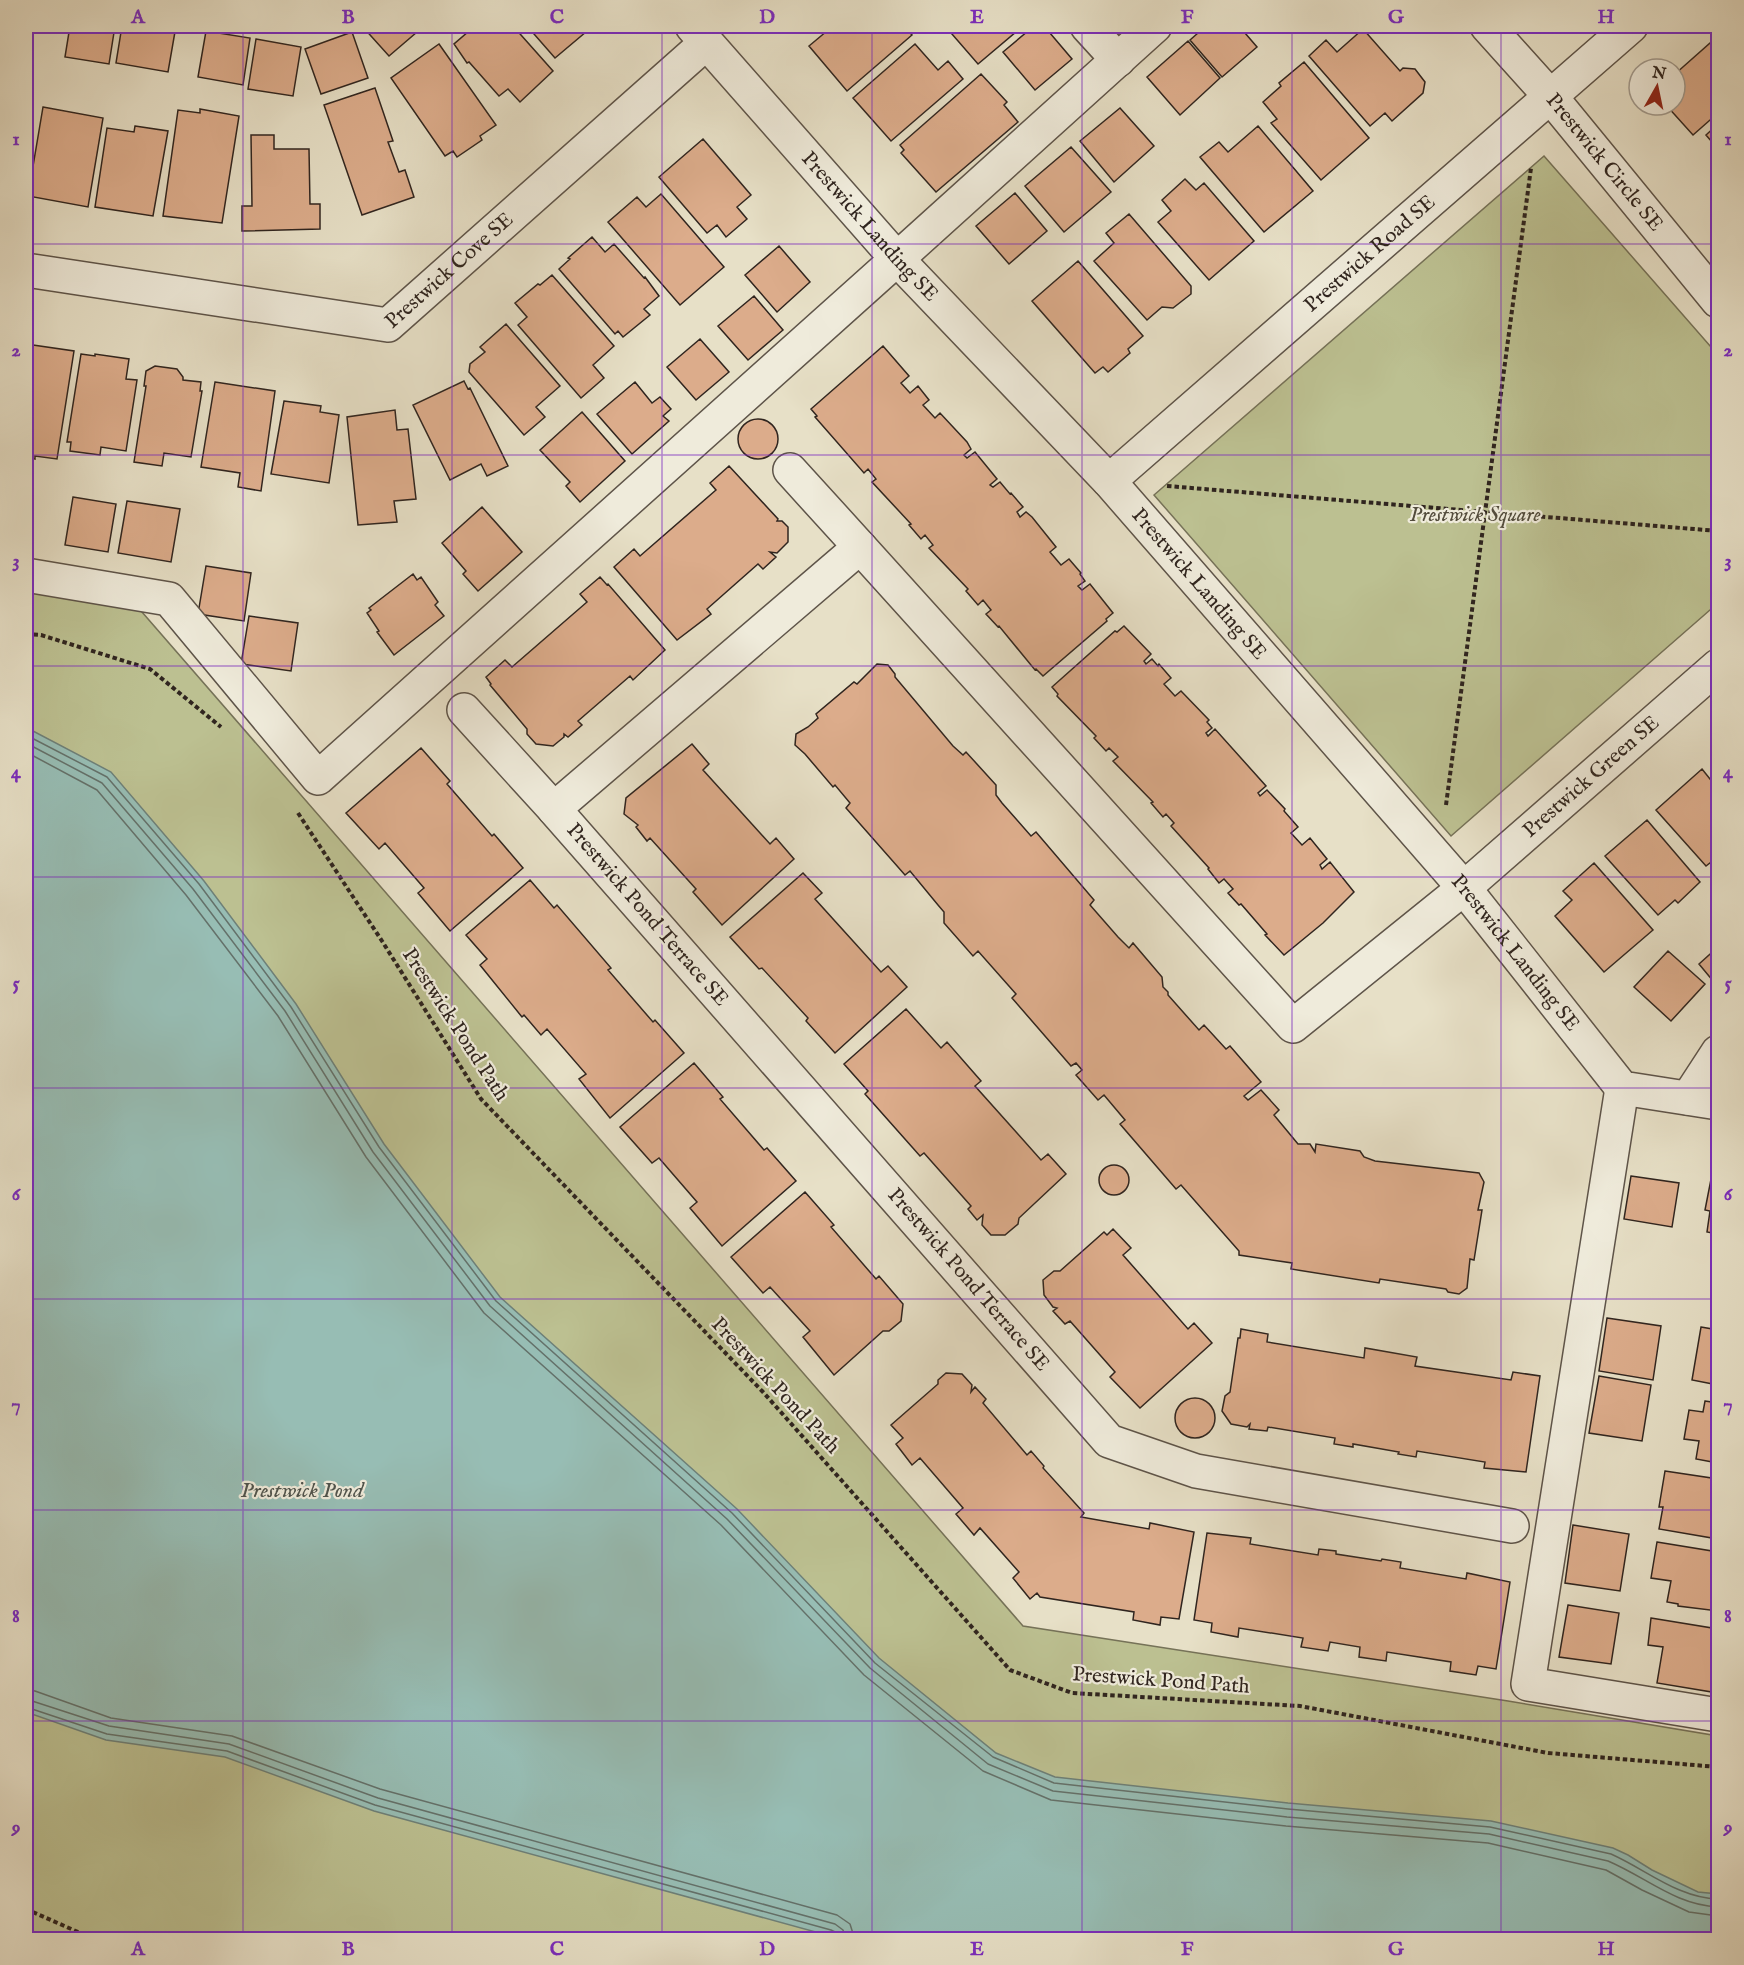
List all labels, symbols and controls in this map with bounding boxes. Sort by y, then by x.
text: A [130,5,146,30]
text: B [341,5,355,30]
text: C [550,5,564,30]
text: D [759,5,775,30]
text: E [970,5,984,30]
text: F [1181,5,1194,30]
text: G [1388,5,1405,30]
text: H [1597,5,1615,30]
north arrow [1627,57,1687,117]
text: N [1650,63,1668,85]
street label: Prestwick Circle SE [1540,88,1669,237]
text: 1 [12,127,20,152]
text: 1 [1724,127,1732,152]
street label: Prestwick Landing SE [795,146,944,307]
street label: Prestwick Road SE [1298,189,1441,318]
street label: Prestwick Cove SE [379,206,519,335]
text: 2 [11,338,21,363]
text: 2 [1723,338,1733,363]
street label: Prestwick Landing SE [1125,502,1272,666]
park label: Prestwick Square [1410,502,1540,529]
text: 3 [12,549,20,574]
text: 3 [1724,549,1732,574]
street label: Prestwick Green SE [1517,710,1665,844]
text: 4 [11,760,22,785]
text: 4 [1723,760,1734,785]
street label: Prestwick Pond Terrace SE [560,818,734,1012]
street label: Prestwick Landing SE [1445,869,1586,1037]
street label: Prestwick Pond Path [395,943,515,1107]
text: 5 [12,971,20,996]
text: 5 [1724,971,1732,996]
text: 6 [12,1182,22,1207]
text: 6 [1724,1182,1734,1207]
street label: Prestwick Pond Terrace SE [881,1183,1055,1377]
street label: Prestwick Pond Path [705,1312,845,1460]
text: 7 [11,1393,21,1418]
text: 7 [1723,1393,1733,1418]
water label: Prestwick Pond [241,1477,365,1505]
text: 8 [12,1604,20,1629]
text: 8 [1724,1604,1732,1629]
street label: Prestwick Pond Path [1071,1661,1251,1701]
text: 9 [11,1815,21,1840]
text: 9 [1723,1815,1733,1840]
text: A [130,1937,146,1962]
text: B [341,1937,355,1962]
text: C [550,1937,564,1962]
text: D [759,1937,775,1962]
text: E [970,1937,984,1962]
text: F [1181,1937,1194,1962]
text: G [1388,1937,1405,1962]
text: H [1597,1937,1615,1962]

